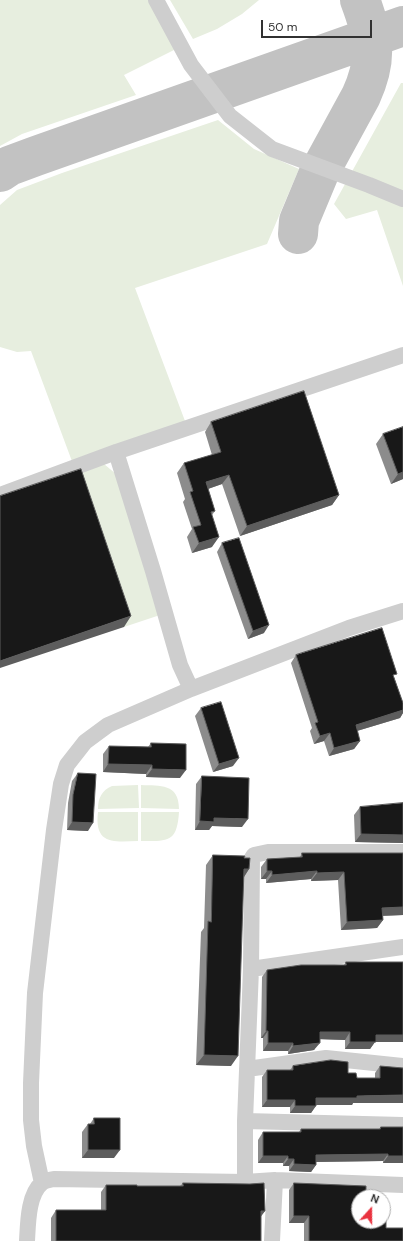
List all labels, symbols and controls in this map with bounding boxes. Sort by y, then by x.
scale bar [263,12,374,38]
text: 50 m [268,19,297,35]
north arrow [351,1189,391,1229]
text: N [369,1191,381,1207]

